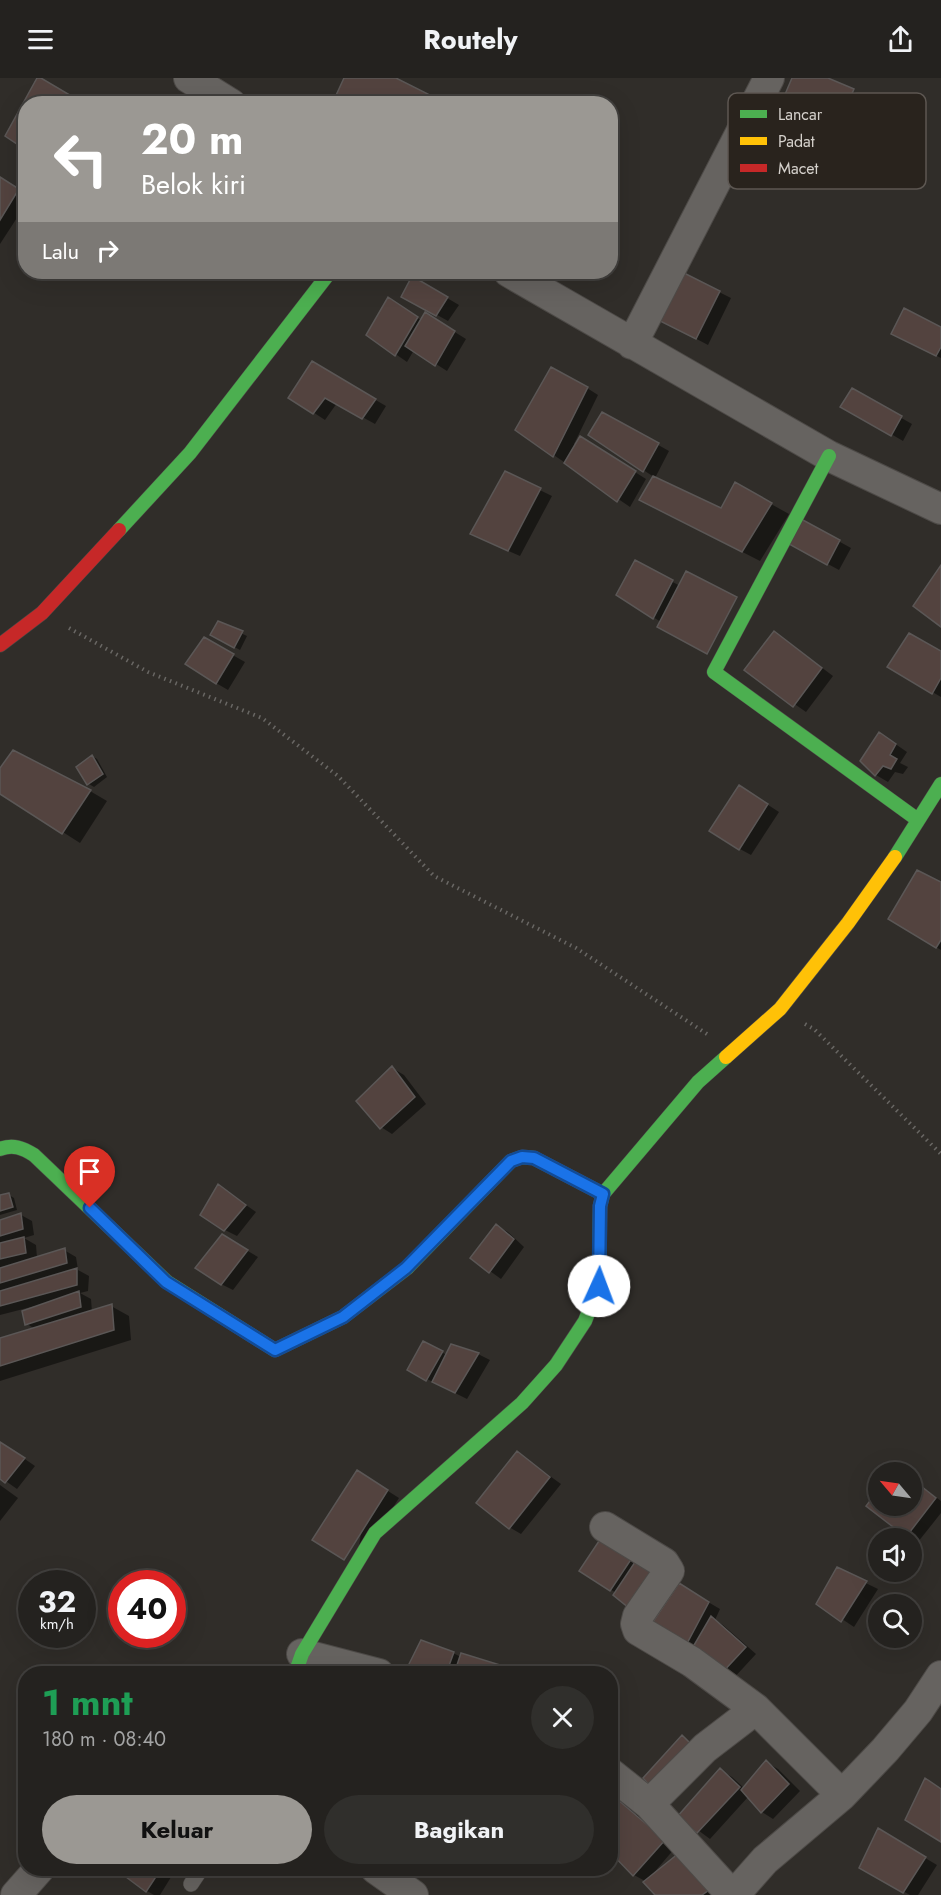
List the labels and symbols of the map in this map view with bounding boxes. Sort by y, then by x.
legend [728,93,926,189]
text: Lancar [778,103,823,126]
text: Padat [778,130,815,153]
text: Macet [778,157,819,180]
pin [64,1146,115,1208]
position arrow [567,1254,631,1318]
north arrow [868,1462,922,1516]
speed limit sign: 40 [108,1570,186,1648]

